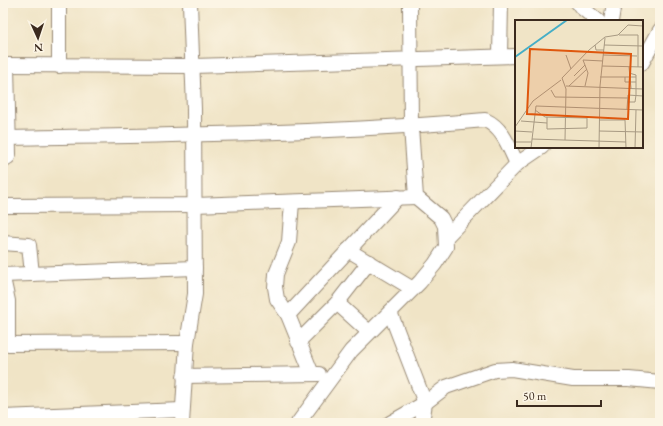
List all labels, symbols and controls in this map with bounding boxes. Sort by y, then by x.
north arrow [18,18,58,58]
inset map [515,20,643,148]
text: N [34,41,43,55]
scale bar [517,382,601,408]
text: 50 m [523,388,547,404]

